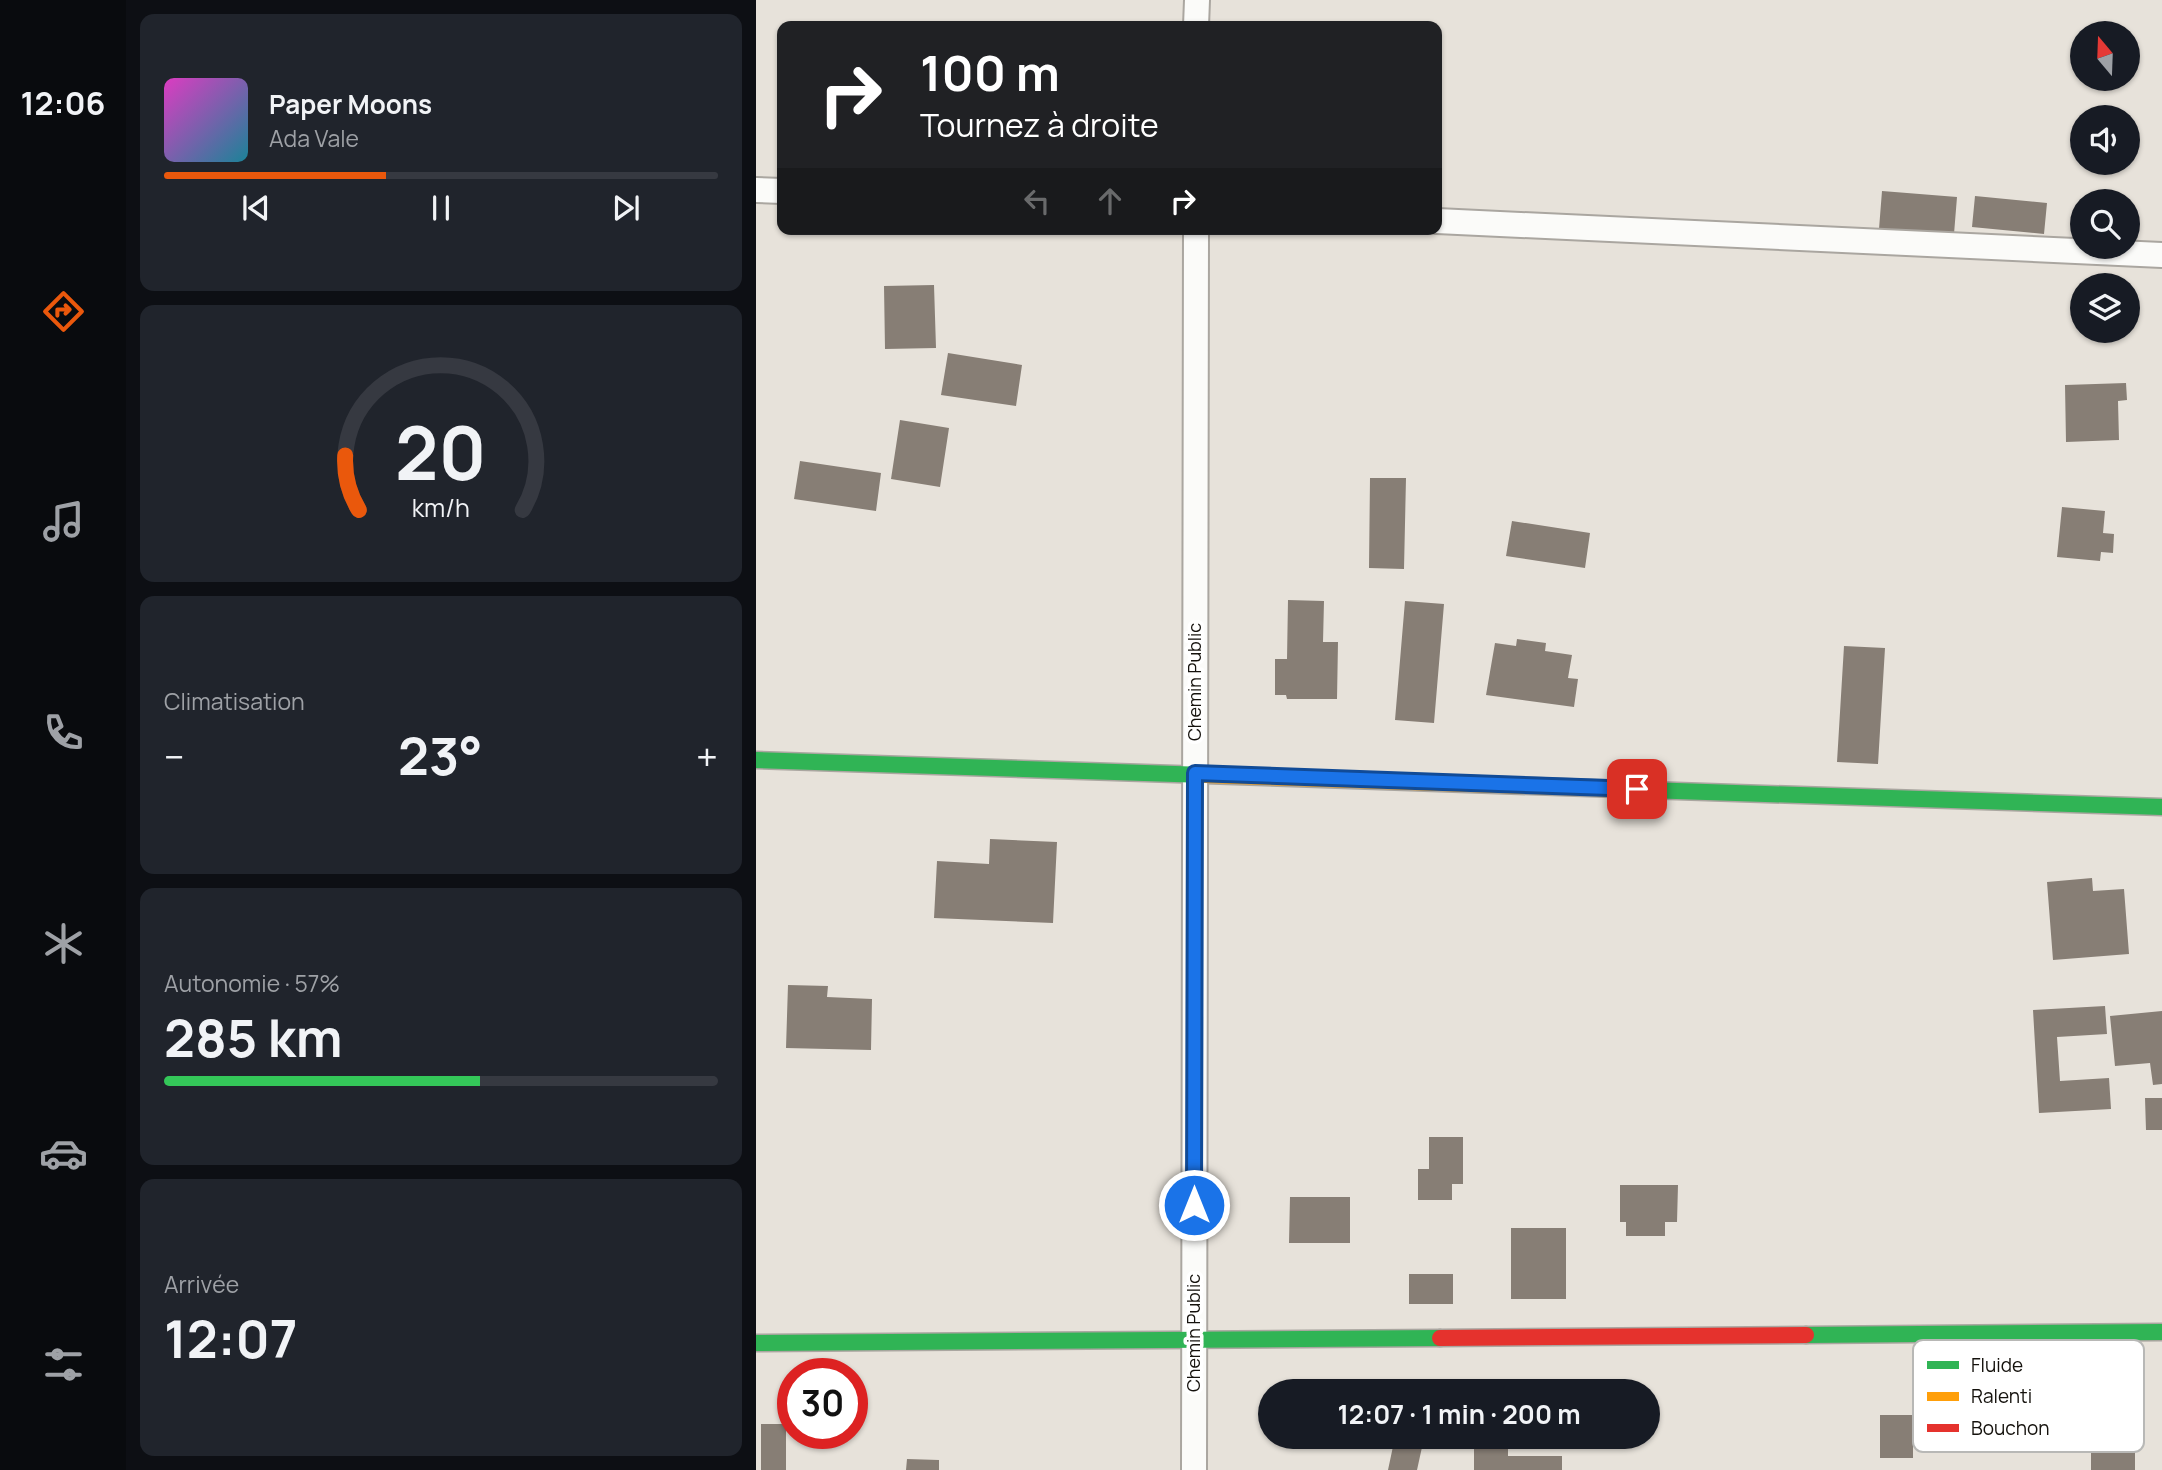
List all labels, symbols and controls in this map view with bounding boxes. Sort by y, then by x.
north arrow [2070,21,2140,91]
map controls [2070,21,2140,343]
text: 100 m [920,39,1060,106]
icon: right [805,49,896,140]
text: 12:06 [21,81,105,125]
text: Paper Moons [269,86,432,122]
text: Tournez à droite [920,103,1159,147]
button: sound [2070,105,2140,175]
text: Ada Vale [269,122,359,154]
icon: left [1018,182,1056,220]
icon: ahead [1091,182,1129,220]
icon: right [1164,182,1202,220]
icon: previous [237,189,275,227]
icon: pause [422,189,460,227]
icon: next [607,189,645,227]
button: search [2070,189,2140,259]
button: layers [2070,273,2140,343]
icon: directions [39,287,88,336]
text: 20 [395,402,487,502]
text: km/h [412,490,470,525]
icon: music [39,497,88,546]
street label: Chemin Public [1182,623,1206,741]
text: Climatisation [164,685,305,717]
icon: phone [39,708,88,757]
text: 23° [398,720,483,791]
text: − [164,730,185,782]
text: + [696,730,718,782]
pin [1607,759,1667,819]
icon: arrive [1618,770,1656,808]
icon: climate [39,919,88,968]
text: Autonomie · 57% [164,967,340,999]
text: 285 km [164,1002,342,1073]
icon: car [39,1129,88,1178]
position arrow [1157,1168,1231,1242]
text: Arrivée [164,1268,239,1300]
street label: Chemin Public [1181,1274,1205,1392]
text: 12:07 [164,1303,298,1374]
icon: filters [39,1340,88,1389]
legend [1913,1340,2144,1452]
text: Fluide [1971,1352,2023,1378]
speed limit sign: 30 [777,1358,868,1449]
text: Ralenti [1971,1383,2032,1409]
text: 12:07 · 1 min · 200 m [1337,1396,1581,1432]
text: Bouchon [1971,1415,2050,1441]

